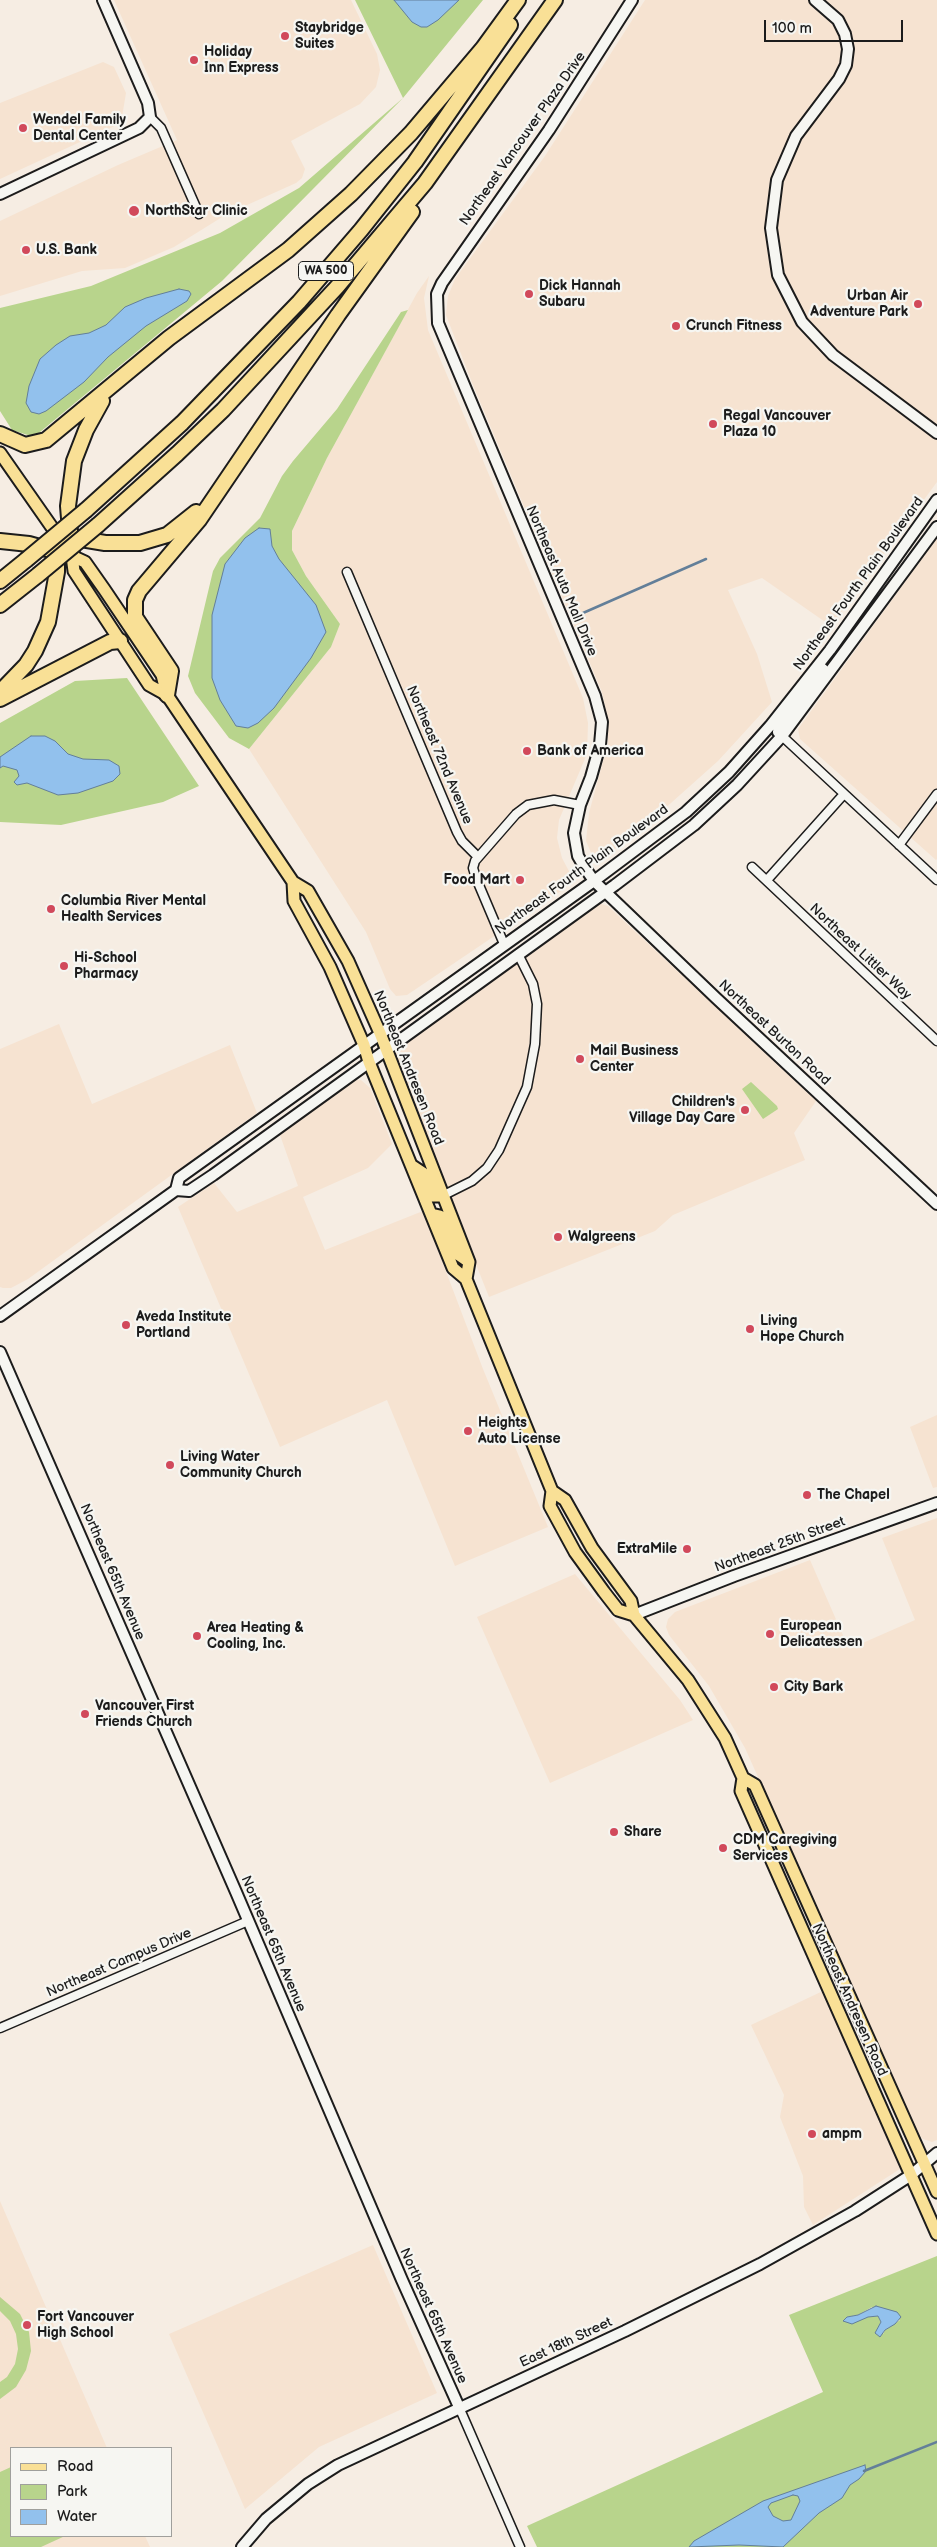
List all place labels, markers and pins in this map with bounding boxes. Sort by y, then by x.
place label: Staybridge Suites [295,20,364,52]
marker: Staybridge Suites [279,30,291,42]
place label: Holiday Inn Express [204,44,279,76]
marker: Holiday Inn Express [188,54,200,66]
place label: Wendel Family Dental Center [33,112,126,144]
marker: Wendel Family Dental Center [17,122,29,134]
place label: NorthStar Clinic [145,203,248,219]
marker: NorthStar Clinic [127,204,141,218]
place label: U.S. Bank [36,242,97,258]
marker: U.S. Bank [20,244,32,256]
place label: Dick Hannah Subaru [539,278,621,310]
marker: Dick Hannah Subaru [523,288,535,300]
place label: Urban Air Adventure Park [810,288,908,321]
marker: Urban Air Adventure Park [912,298,924,310]
place label: Crunch Fitness [686,318,782,334]
marker: Crunch Fitness [670,320,682,332]
place label: Regal Vancouver Plaza 10 [723,408,831,441]
marker: Regal Vancouver Plaza 10 [707,418,719,430]
place label: Bank of America [537,743,644,759]
marker: Bank of America [521,745,533,757]
place label: Food Mart [443,872,510,888]
marker: Food Mart [514,874,526,886]
place label: Columbia River Mental Health Services [61,893,206,926]
marker: Columbia River Mental Health Services [45,903,57,915]
place label: Hi-School Pharmacy [74,950,138,982]
marker: Hi-School Pharmacy [58,960,70,972]
place label: Mail Business Center [590,1043,679,1076]
marker: Mail Business Center [574,1053,586,1065]
place label: Children's Village Day Care [629,1094,735,1126]
marker: Children's Village Day Care [739,1104,751,1116]
place label: Walgreens [568,1229,636,1245]
marker: Walgreens [552,1231,564,1243]
place label: Aveda Institute Portland [136,1309,231,1341]
place label: Living Hope Church [760,1313,844,1345]
marker: Aveda Institute Portland [120,1319,132,1331]
marker: Living Hope Church [744,1323,756,1335]
place label: Heights Auto License [478,1415,560,1448]
marker: Heights Auto License [462,1425,474,1437]
place label: Living Water Community Church [180,1449,302,1481]
marker: Living Water Community Church [164,1459,176,1471]
place label: The Chapel [817,1487,890,1503]
marker: The Chapel [801,1489,813,1501]
place label: ExtraMile [617,1541,677,1557]
marker: ExtraMile [681,1543,693,1555]
place label: European Delicatessen [780,1618,863,1650]
place label: Area Heating & Cooling, Inc. [207,1620,304,1652]
marker: European Delicatessen [764,1628,776,1640]
marker: Area Heating & Cooling, Inc. [191,1630,203,1642]
place label: City Bark [784,1679,843,1695]
marker: City Bark [768,1681,780,1693]
place label: Vancouver First Friends Church [95,1698,194,1730]
marker: Vancouver First Friends Church [79,1708,91,1720]
place label: Share [624,1824,661,1840]
marker: Share [608,1826,620,1838]
place label: CDM Caregiving Services [733,1832,837,1864]
marker: CDM Caregiving Services [717,1842,729,1854]
place label: ampm [822,2126,862,2142]
marker: ampm [806,2128,818,2140]
place label: Fort Vancouver High School [37,2309,134,2342]
marker: Fort Vancouver High School [21,2319,33,2331]

